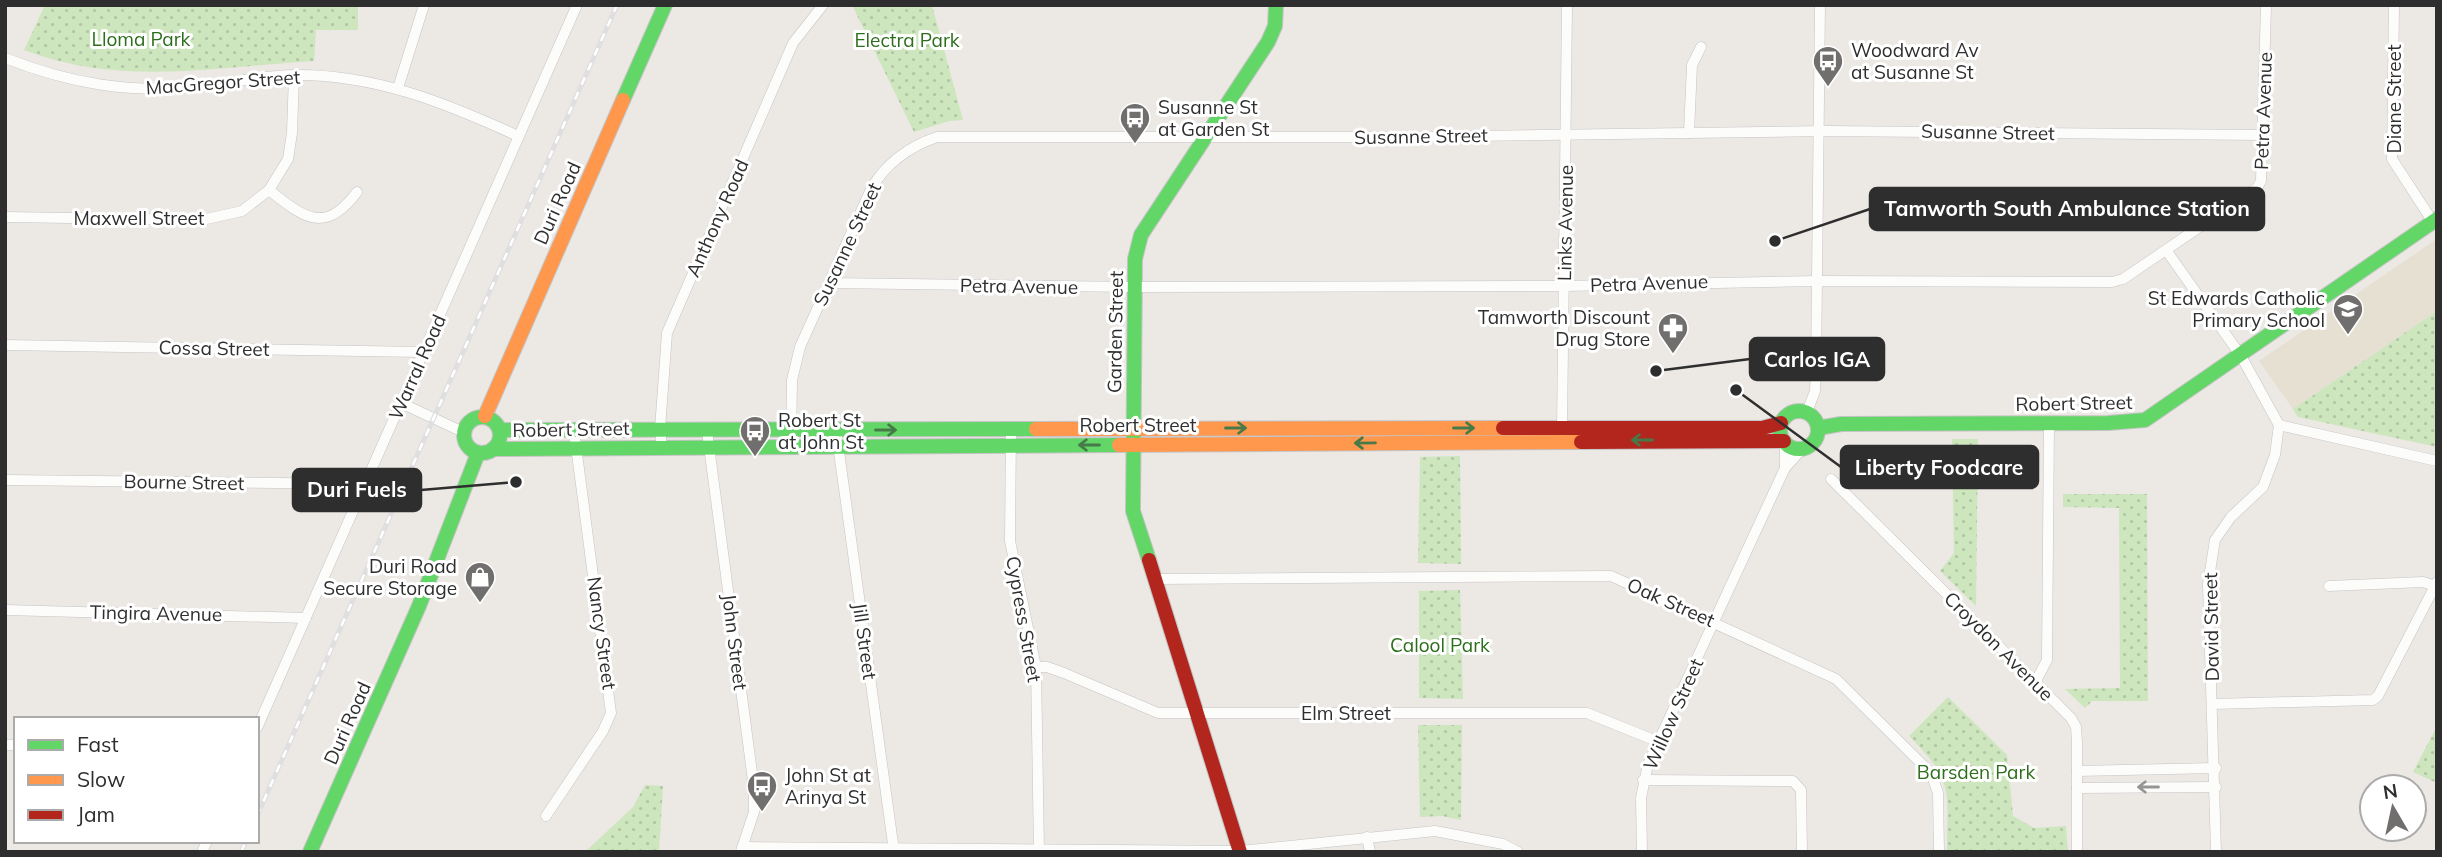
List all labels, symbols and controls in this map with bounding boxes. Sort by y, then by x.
park label: Lloma Park [92,27,191,51]
park label: Electra Park [854,28,960,52]
place label: Woodward Av at Susanne St [1851,38,1979,84]
bus stop icon: Woodward Av at Susanne St [1811,44,1845,88]
street label: Diane Street [2382,44,2406,154]
street label: Petra Avenue [2249,51,2277,171]
street label: MacGregor Street [145,65,301,99]
place label: Susanne St at Garden St [1158,95,1270,141]
bus stop icon: Susanne St at Garden St [1118,101,1152,145]
street label: Susanne Street [1921,119,2055,145]
street label: Susanne Street [1354,123,1488,149]
street label: Anthony Road [680,155,754,281]
street label: Duri Road [528,158,586,248]
street label: Links Avenue [1552,165,1578,281]
street label: Susanne Street [808,178,886,310]
callout: Tamworth South Ambulance Station [1870,188,2264,230]
text: Tamworth South Ambulance Station [1884,195,2250,221]
street label: Maxwell Street [74,206,205,230]
street label: Petra Avenue [1589,269,1709,297]
street label: Garden Street [1102,270,1128,393]
street label: Petra Avenue [960,273,1078,299]
place label: St Edwards Catholic Primary School [2148,286,2325,332]
school or university icon: St Edwards Catholic Primary School [2331,292,2365,336]
place label: Tamworth Discount Drug Store [1478,305,1650,351]
street label: Warral Road [383,311,451,423]
pharmacy icon: Tamworth Discount Drug Store [1656,311,1690,355]
street label: Cossa Street [158,335,270,361]
callout: Carlos IGA [1750,338,1884,380]
text: Carlos IGA [1764,346,1871,372]
street label: Robert Street [2015,390,2133,416]
place label: Robert St at John St [778,408,864,454]
street label: Robert Street [1079,413,1197,437]
bus stop icon: Robert St at John St [738,414,772,458]
street label: Robert Street [512,416,630,442]
one-way arrow [1452,421,1475,434]
one-way arrow [1225,422,1248,435]
one-way arrow [875,423,898,437]
one-way arrow [1631,433,1654,447]
one-way arrow [1354,436,1377,450]
one-way arrow [1078,438,1101,452]
callout: Liberty Foodcare [1841,446,2038,488]
text: Liberty Foodcare [1855,454,2023,480]
street label: Bourne Street [123,469,245,495]
callout: Duri Fuels [293,469,421,511]
text: Duri Fuels [307,476,407,502]
place label: Duri Road Secure Storage [323,554,457,600]
street label: Cypress Street [1001,554,1047,684]
shop icon: Duri Road Secure Storage [463,560,497,604]
street label: Oak Street [1623,572,1719,632]
street label: David Street [2198,572,2224,682]
street label: Nancy Street [582,575,622,691]
street label: Croydon Avenue [1939,586,2059,706]
street label: John Street [717,592,753,692]
street label: Tingira Avenue [90,600,222,626]
street label: Jill Street [848,601,882,681]
park label: Calool Park [1390,633,1490,657]
street label: Willow Street [1638,654,1708,773]
street label: Duri Road [318,678,376,768]
street label: Elm Street [1301,701,1391,725]
legend [14,717,259,843]
text: Fast [77,731,119,757]
park label: Barsden Park [1917,760,2035,784]
place label: John St at Arinya St [785,763,871,809]
text: Slow [77,766,125,792]
bus stop icon: John St at Arinya St [745,769,779,813]
north arrow [2358,773,2428,843]
text: N [2381,778,2399,804]
one-way arrow [2136,780,2159,794]
text: Jam [77,801,115,827]

